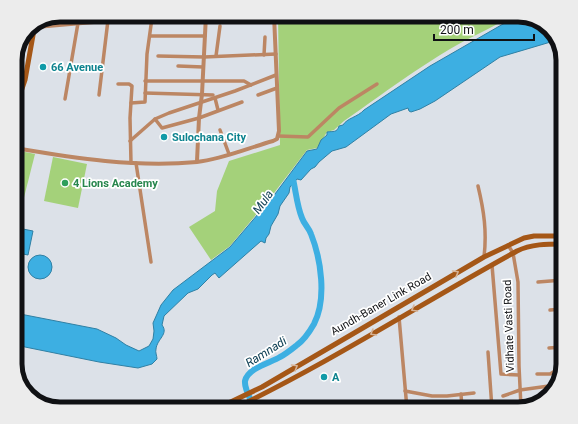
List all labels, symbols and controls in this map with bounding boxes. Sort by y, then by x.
scale bar [434,16,534,42]
text: 200 m [440,23,474,37]
place label: 66 Avenue [51,61,103,74]
marker: 66 Avenue [38,62,48,72]
place label: Sulochana City [172,131,246,144]
marker: Sulochana City [159,132,169,142]
place label: 4 Lions Academy [73,177,158,190]
marker: 4 Lions Academy [60,178,70,188]
water label: Mula [250,187,276,217]
street label: Aundh-Baner Link Road [328,270,434,338]
one-way arrow [452,270,459,277]
street label: Vidhate Vasti Road [501,279,517,373]
one-way arrow [411,304,419,311]
one-way arrow [370,328,377,335]
water label: Ramnadi [243,334,289,370]
one-way arrow [291,364,298,371]
place label: A [332,371,340,384]
marker: A [319,372,329,382]

